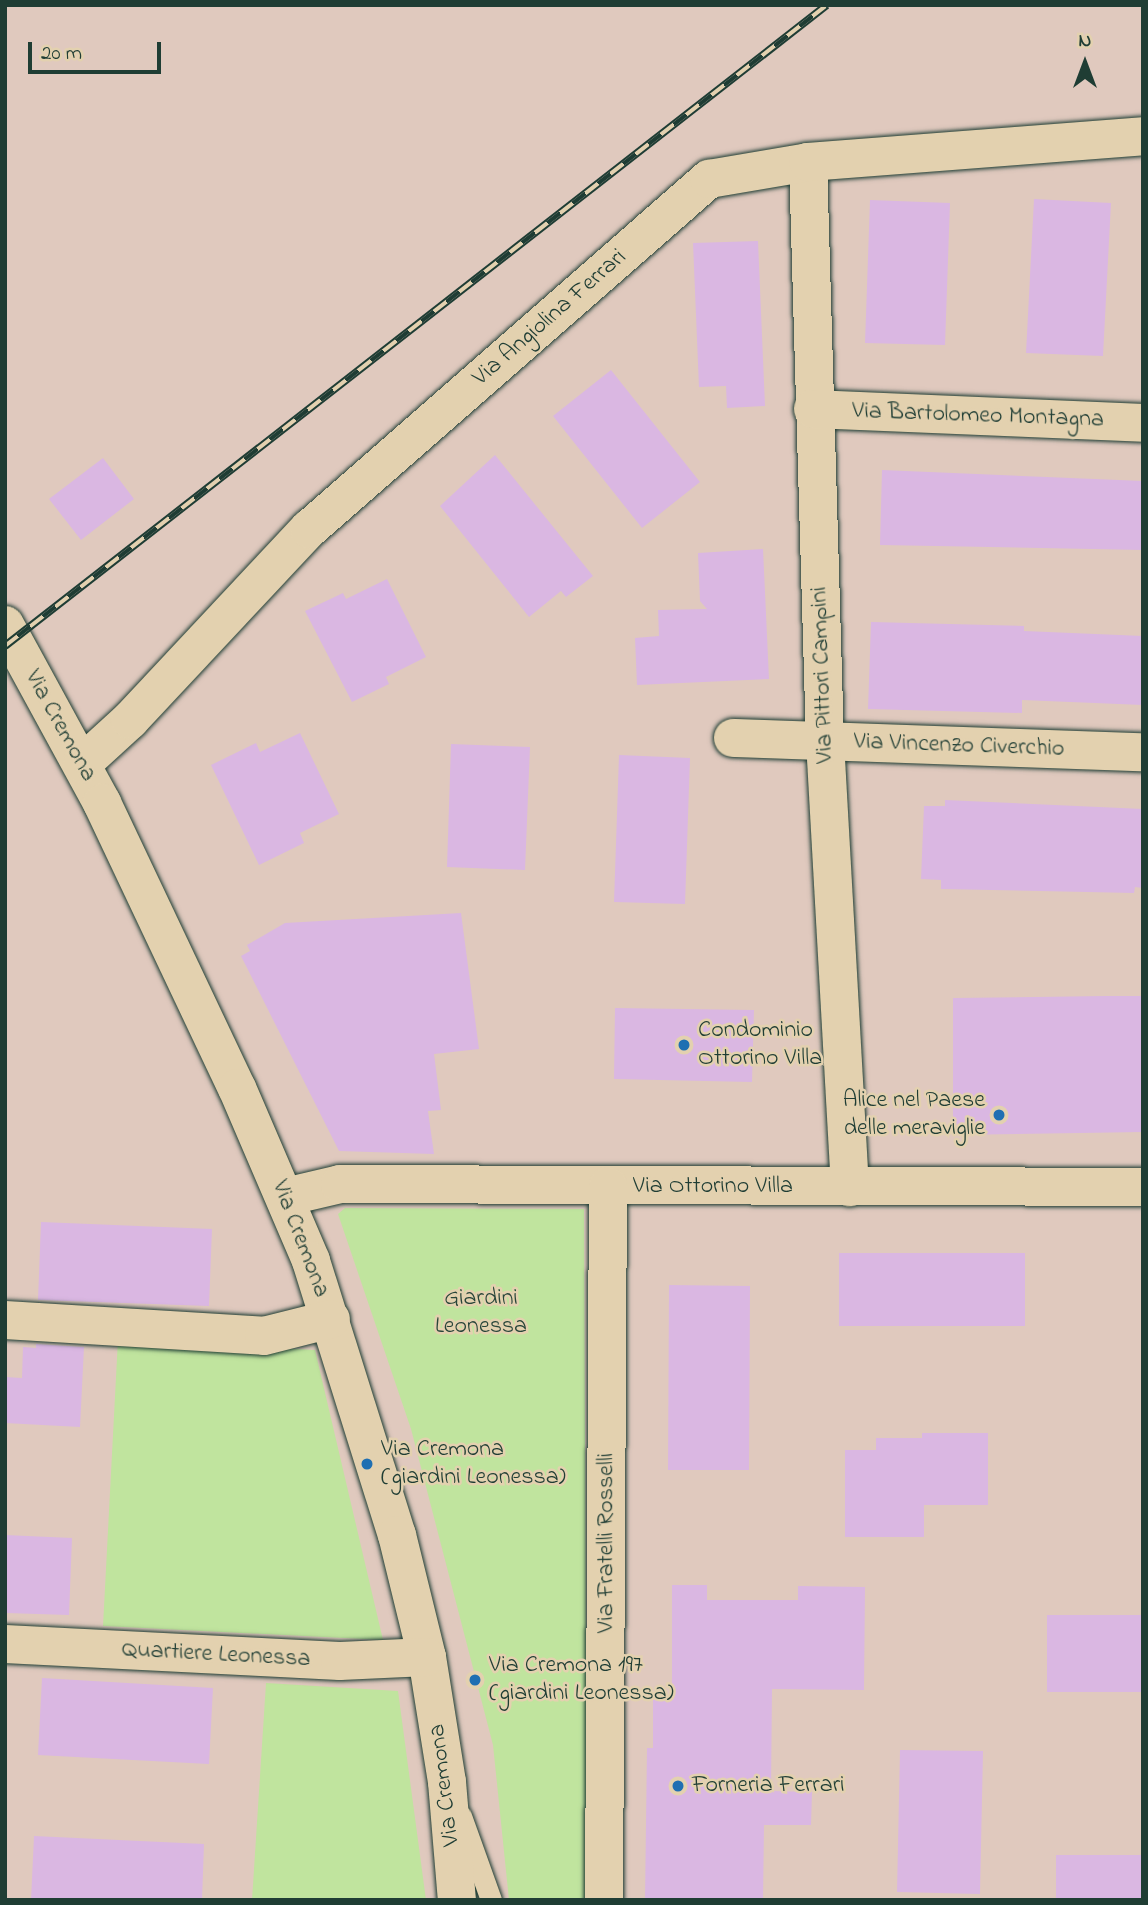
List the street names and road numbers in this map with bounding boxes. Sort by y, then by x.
street label: Via Angiolina Ferrari [467,243,633,393]
street label: Via Bartolomeo Montagna [852,397,1104,435]
street label: Via Pittori Campini [806,586,840,764]
street label: Via Cremona [18,665,102,787]
street label: Via Vincenzo Civerchio [853,728,1065,764]
street label: Via Ottorino Villa [633,1173,793,1201]
street label: Via Cremona [265,1176,335,1302]
street label: Via Fratelli Rosselli [593,1453,621,1633]
street label: Quartiere Leonessa [121,1636,311,1674]
street label: Via Cremona [423,1722,467,1848]

